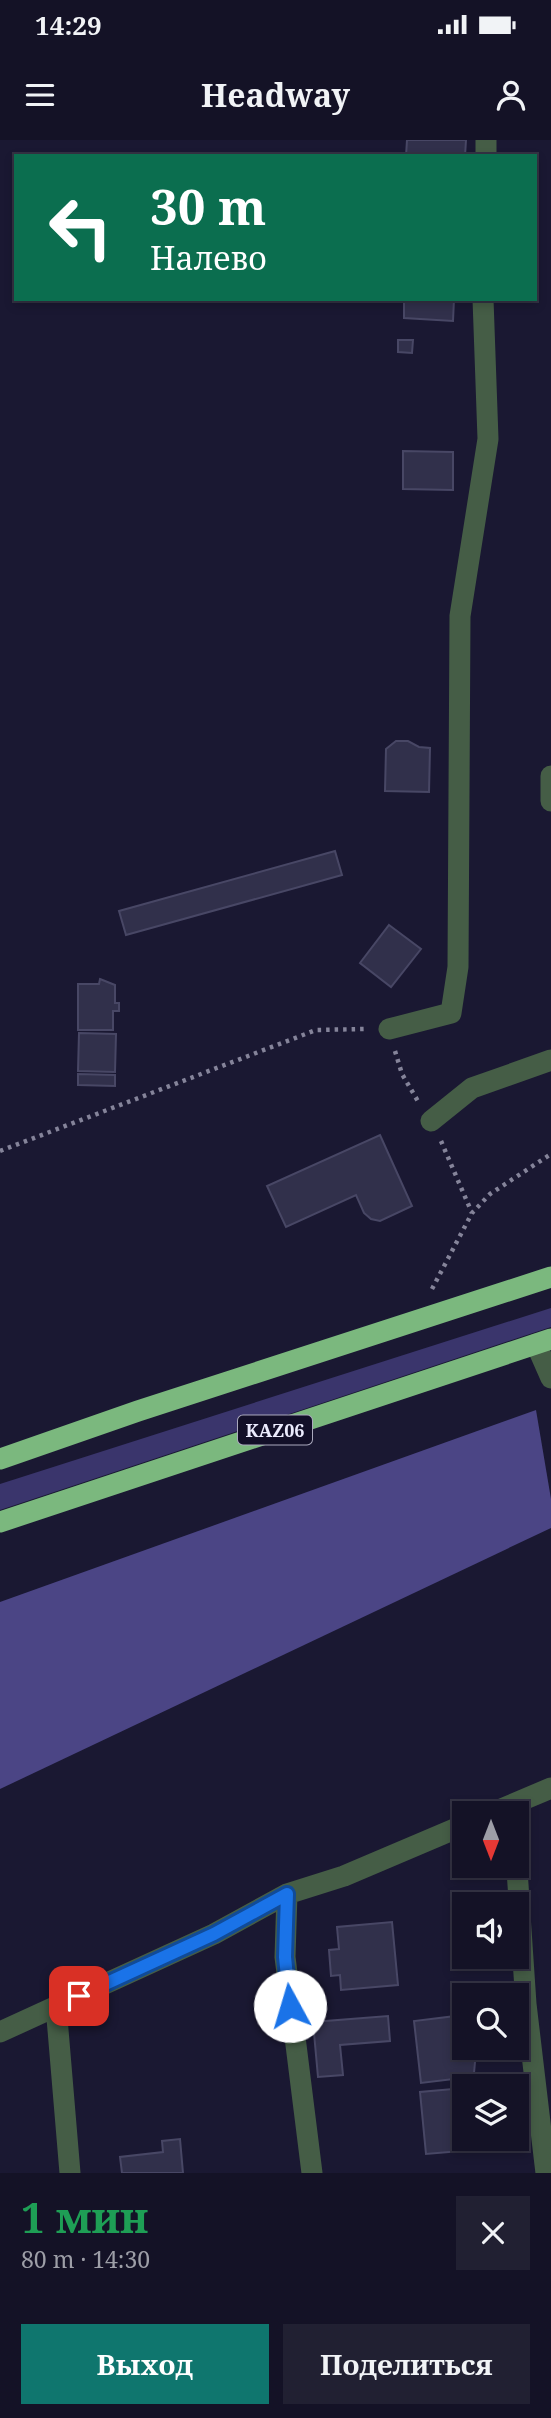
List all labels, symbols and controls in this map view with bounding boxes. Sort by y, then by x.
text: 14:29 [35,7,102,43]
text: Headway [201,73,350,116]
icon: menu [21,76,59,114]
icon: person [492,76,530,114]
text: 30 m [150,173,266,239]
icon: left [35,182,126,273]
text: Налево [150,236,267,279]
road number: KАZ06 [238,1415,312,1444]
north arrow [452,1801,528,1878]
map controls [452,1801,529,2151]
button: sound [452,1892,529,1969]
pin [49,1966,109,2026]
position arrow [253,1969,327,2043]
icon: arrive [60,1977,98,2015]
button: search [452,1983,529,2060]
button: layers [452,2074,529,2151]
text: 1 мин [21,2188,148,2245]
button: close [456,2196,530,2270]
text: 80 m · 14:30 [21,2243,150,2275]
button: Выход [21,2324,269,2404]
button: Поделиться [283,2324,530,2404]

